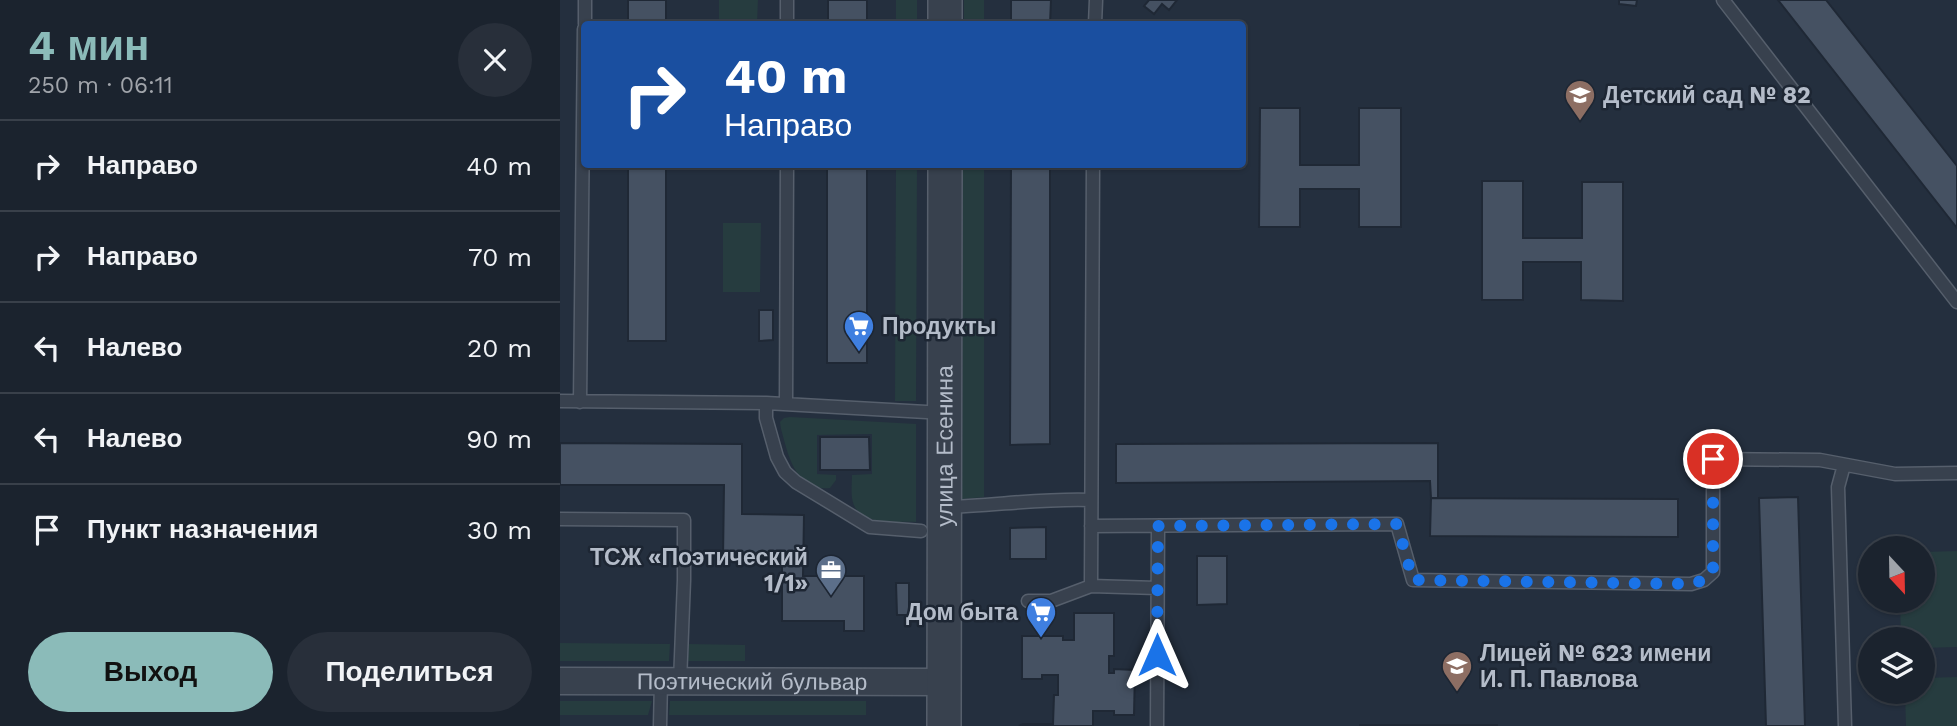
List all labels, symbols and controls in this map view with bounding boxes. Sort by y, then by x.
text: 4 мин [28,21,149,70]
button: close [458,23,532,97]
text: 40 m [724,47,847,105]
icon: right [609,49,700,140]
text: 250 m · 06:11 [28,72,173,99]
school or university icon: Детский сад № 82 [1563,78,1597,122]
place label: Детский сад № 82 [1603,82,1811,109]
text: Направо [724,106,852,144]
icon: right [28,147,66,185]
text: Направо [87,150,198,180]
text: 40 m [466,151,532,181]
icon: right [28,238,66,276]
text: Направо [87,241,198,271]
text: 70 m [468,242,532,272]
supermarket icon: Продукты [842,309,876,353]
place label: Продукты [882,313,996,340]
icon: left [28,329,66,367]
text: Налево [87,332,182,362]
text: 20 m [467,333,532,363]
street label: улица Есенина [931,365,958,527]
icon: left [28,420,66,458]
text: Налево [87,423,182,453]
text: 90 m [466,424,532,454]
pin [1683,429,1743,489]
icon: arrive [1694,440,1732,478]
icon: arrive [28,511,66,549]
text: Пункт назначения [87,514,318,544]
text: 30 m [467,515,532,545]
north arrow [1858,536,1936,612]
map controls [1858,536,1935,704]
place label: ТСЖ «Поэтический 1/1» [590,544,808,597]
office icon: ТСЖ «Поэтический 1/1» [814,553,848,597]
supermarket icon: Дом быта [1024,595,1058,639]
place label: Дом быта [906,599,1018,626]
position arrow [1120,618,1194,692]
button: layers [1858,627,1935,704]
button: Выход [28,632,273,712]
button: Поделиться [287,632,532,712]
place label: Лицей № 623 имени И. П. Павлова [1480,640,1711,693]
school or university icon: Лицей № 623 имени И. П. Павлова [1440,649,1474,693]
street label: Поэтический бульвар [637,668,867,695]

